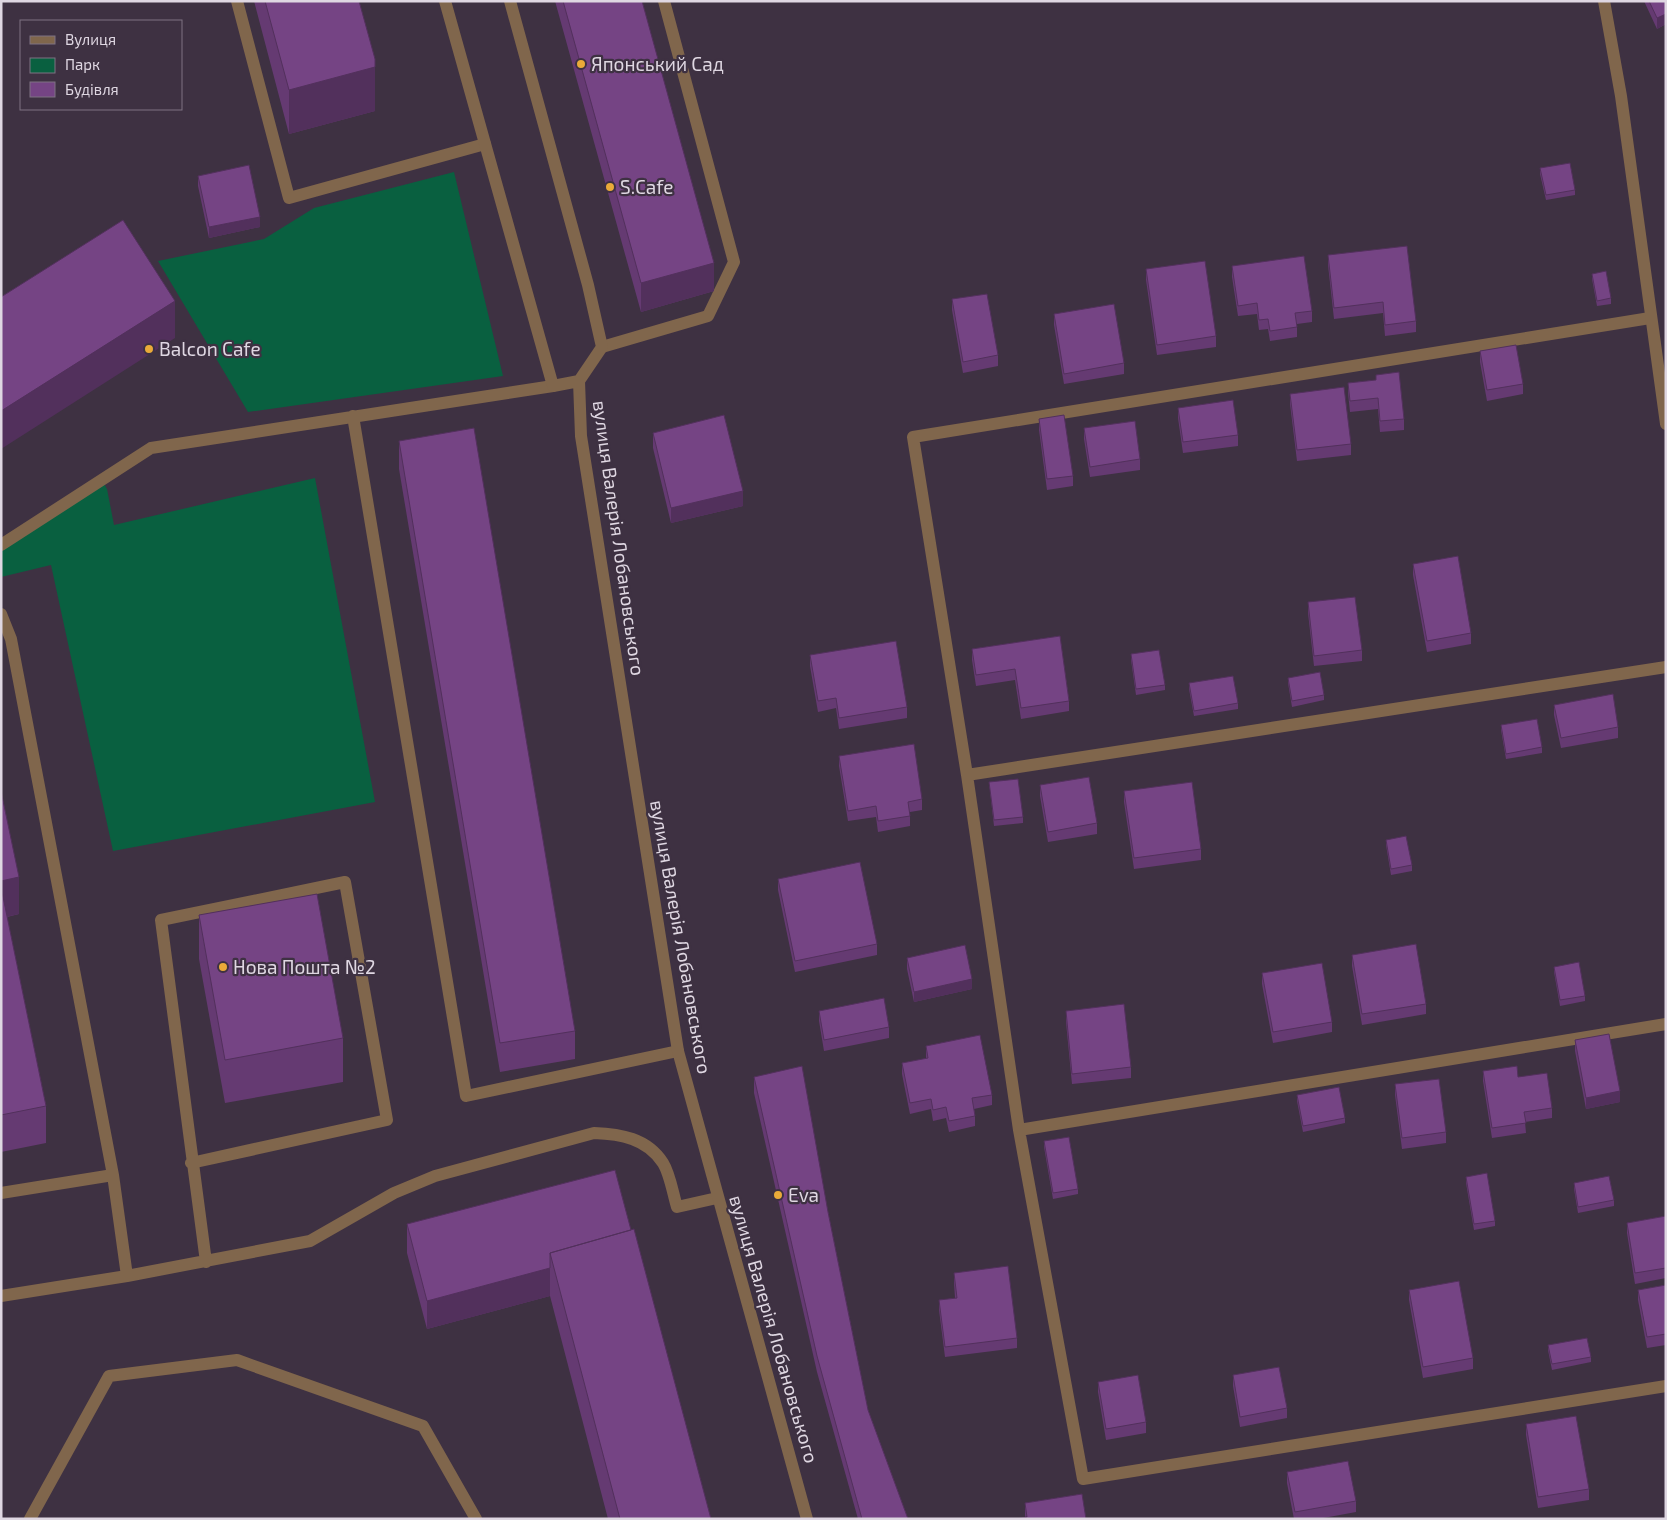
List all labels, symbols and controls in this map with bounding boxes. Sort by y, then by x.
legend [20,20,182,110]
text: Вулиця [65,30,116,49]
place label: Японський Сад [591,52,724,75]
text: Парк [65,55,100,73]
marker: Японський Сад [575,58,587,70]
text: Будівля [65,80,119,99]
place label: S.Cafe [620,175,674,198]
marker: S.Cafe [604,181,616,193]
place label: Balcon Cafe [159,337,261,360]
marker: Balcon Cafe [143,343,155,355]
street label: вулиця Валерія Лобановського [588,399,650,677]
street label: вулиця Валерія Лобановського [645,798,717,1076]
place label: Нова Пошта №2 [233,955,376,978]
marker: Нова Пошта №2 [217,961,229,973]
place label: Eva [788,1183,819,1206]
marker: Eva [772,1189,784,1201]
street label: вулиця Валерія Лобановського [724,1192,824,1466]

